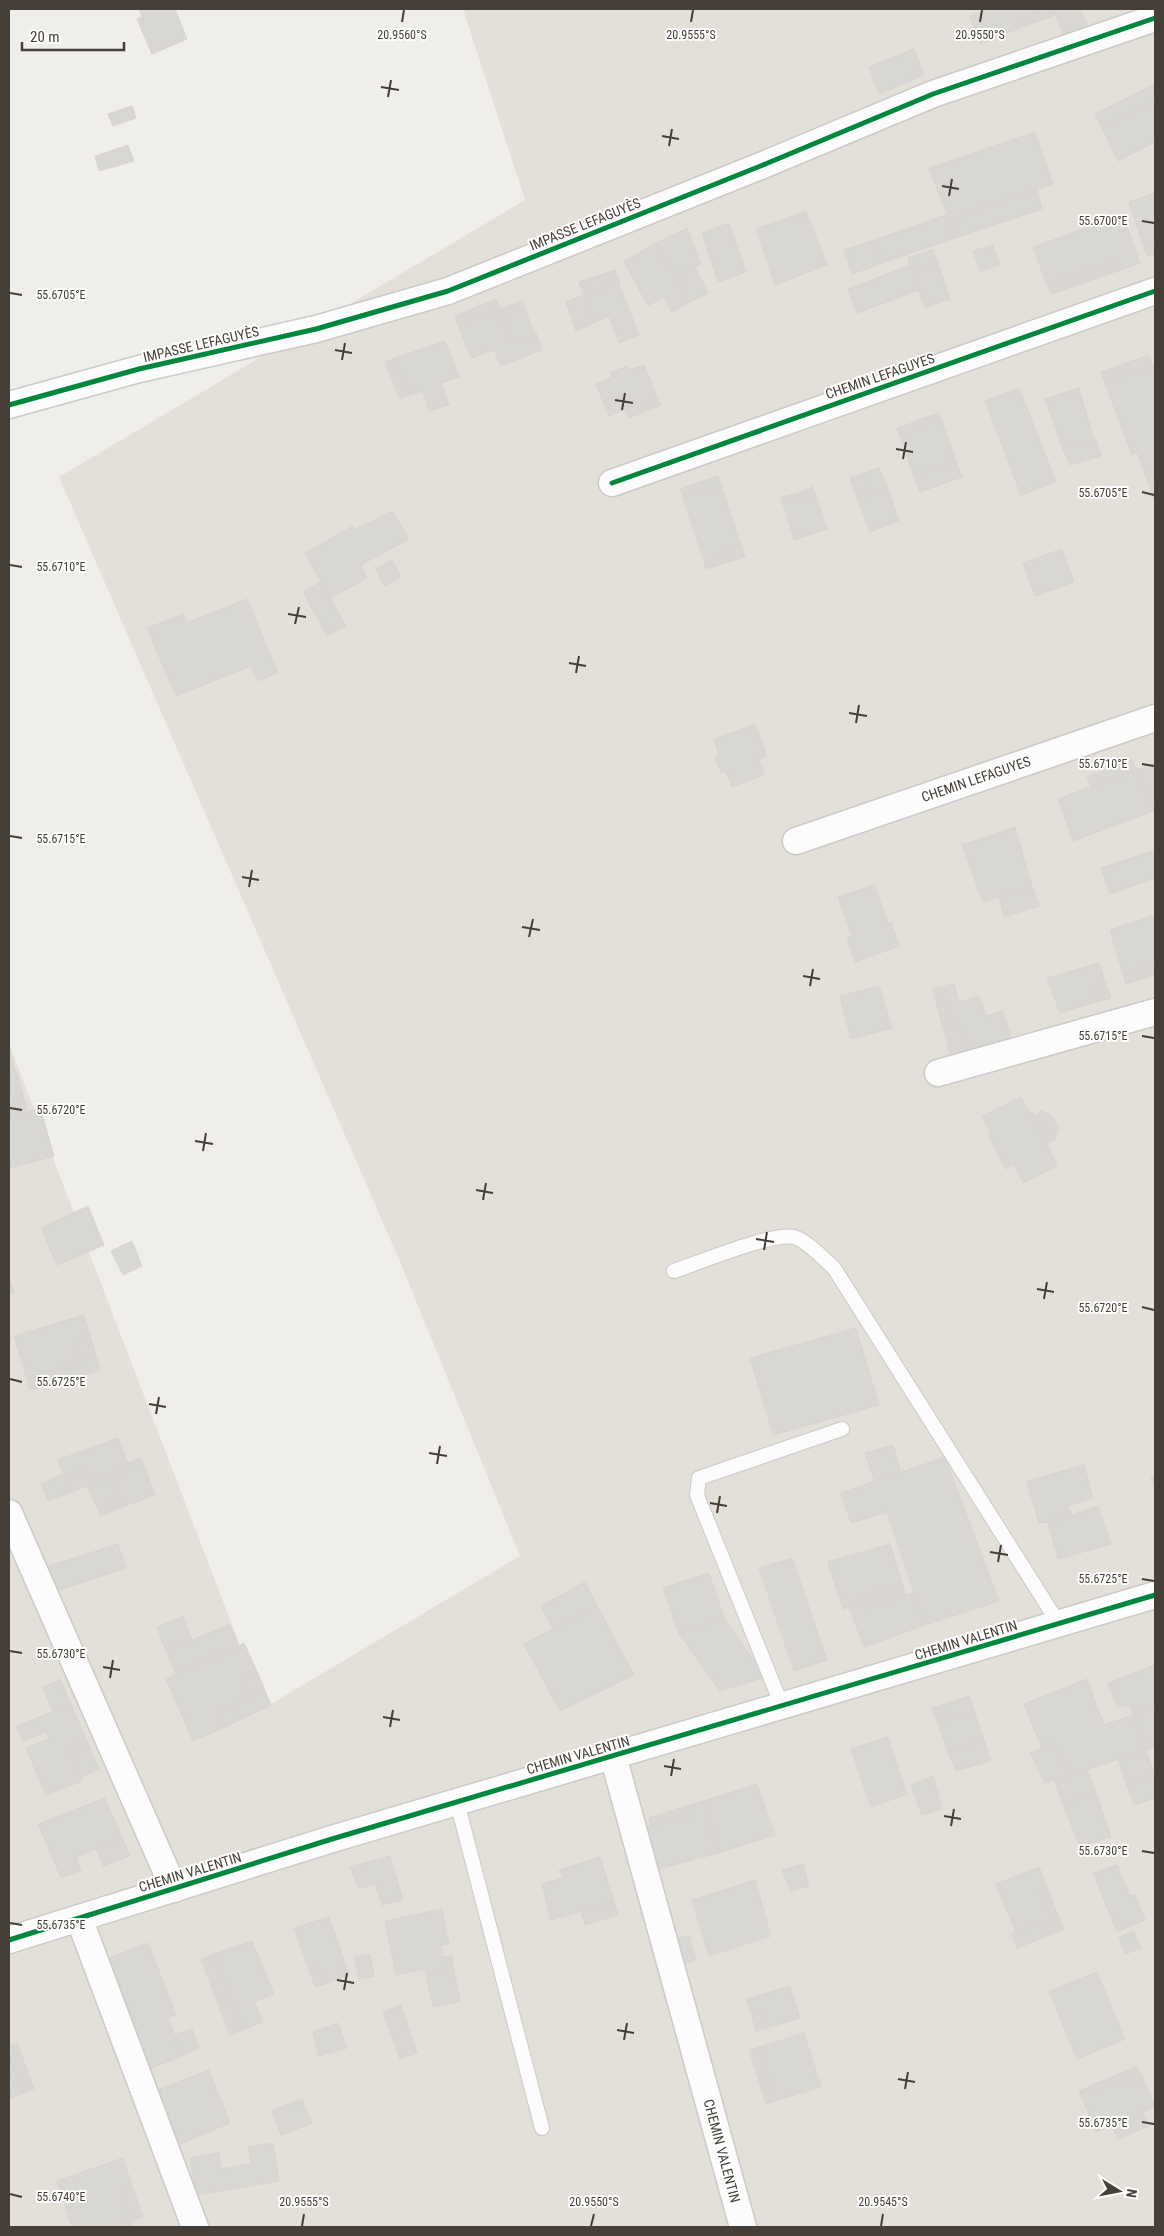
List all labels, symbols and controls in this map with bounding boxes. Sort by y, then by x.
scale bar [22,20,125,52]
text: 20 m [30,28,60,46]
text: 20.9560°S [377,28,427,42]
text: 20.9555°S [666,28,716,42]
text: 20.9550°S [955,28,1005,42]
street label: IMPASSE LEFAGUYÈS [527,193,643,254]
text: 55.6700°E [1078,214,1128,228]
text: 55.6705°E [36,288,86,302]
street label: IMPASSE LEFAGUYÈS [141,322,261,365]
street label: CHEMIN LEFAGUYES [823,350,937,402]
text: 55.6705°E [1078,486,1128,500]
text: 55.6710°E [36,560,86,574]
street label: CHEMIN LEFAGUYES [919,753,1033,805]
text: 55.6710°E [1078,757,1128,771]
text: 55.6715°E [36,832,86,846]
text: 55.6715°E [1078,1029,1128,1043]
text: 55.6720°E [36,1103,86,1117]
text: 55.6720°E [1078,1301,1128,1315]
text: 55.6725°E [36,1375,86,1389]
text: 55.6725°E [1078,1572,1128,1586]
street label: CHEMIN VALENTIN [913,1617,1019,1663]
text: 55.6730°E [36,1647,86,1661]
street label: CHEMIN VALENTIN [525,1733,631,1777]
text: 55.6730°E [1078,1844,1128,1858]
street label: CHEMIN VALENTIN [137,1849,243,1895]
text: 55.6735°E [36,1918,86,1932]
street label: CHEMIN VALENTIN [700,2097,744,2205]
text: 55.6735°E [1078,2116,1128,2130]
north arrow [1094,2166,1144,2216]
text: N [1123,2188,1140,2199]
text: 55.6740°E [36,2190,86,2204]
text: 20.9555°S [279,2195,329,2209]
text: 20.9550°S [569,2195,619,2209]
text: 20.9545°S [858,2195,908,2209]

